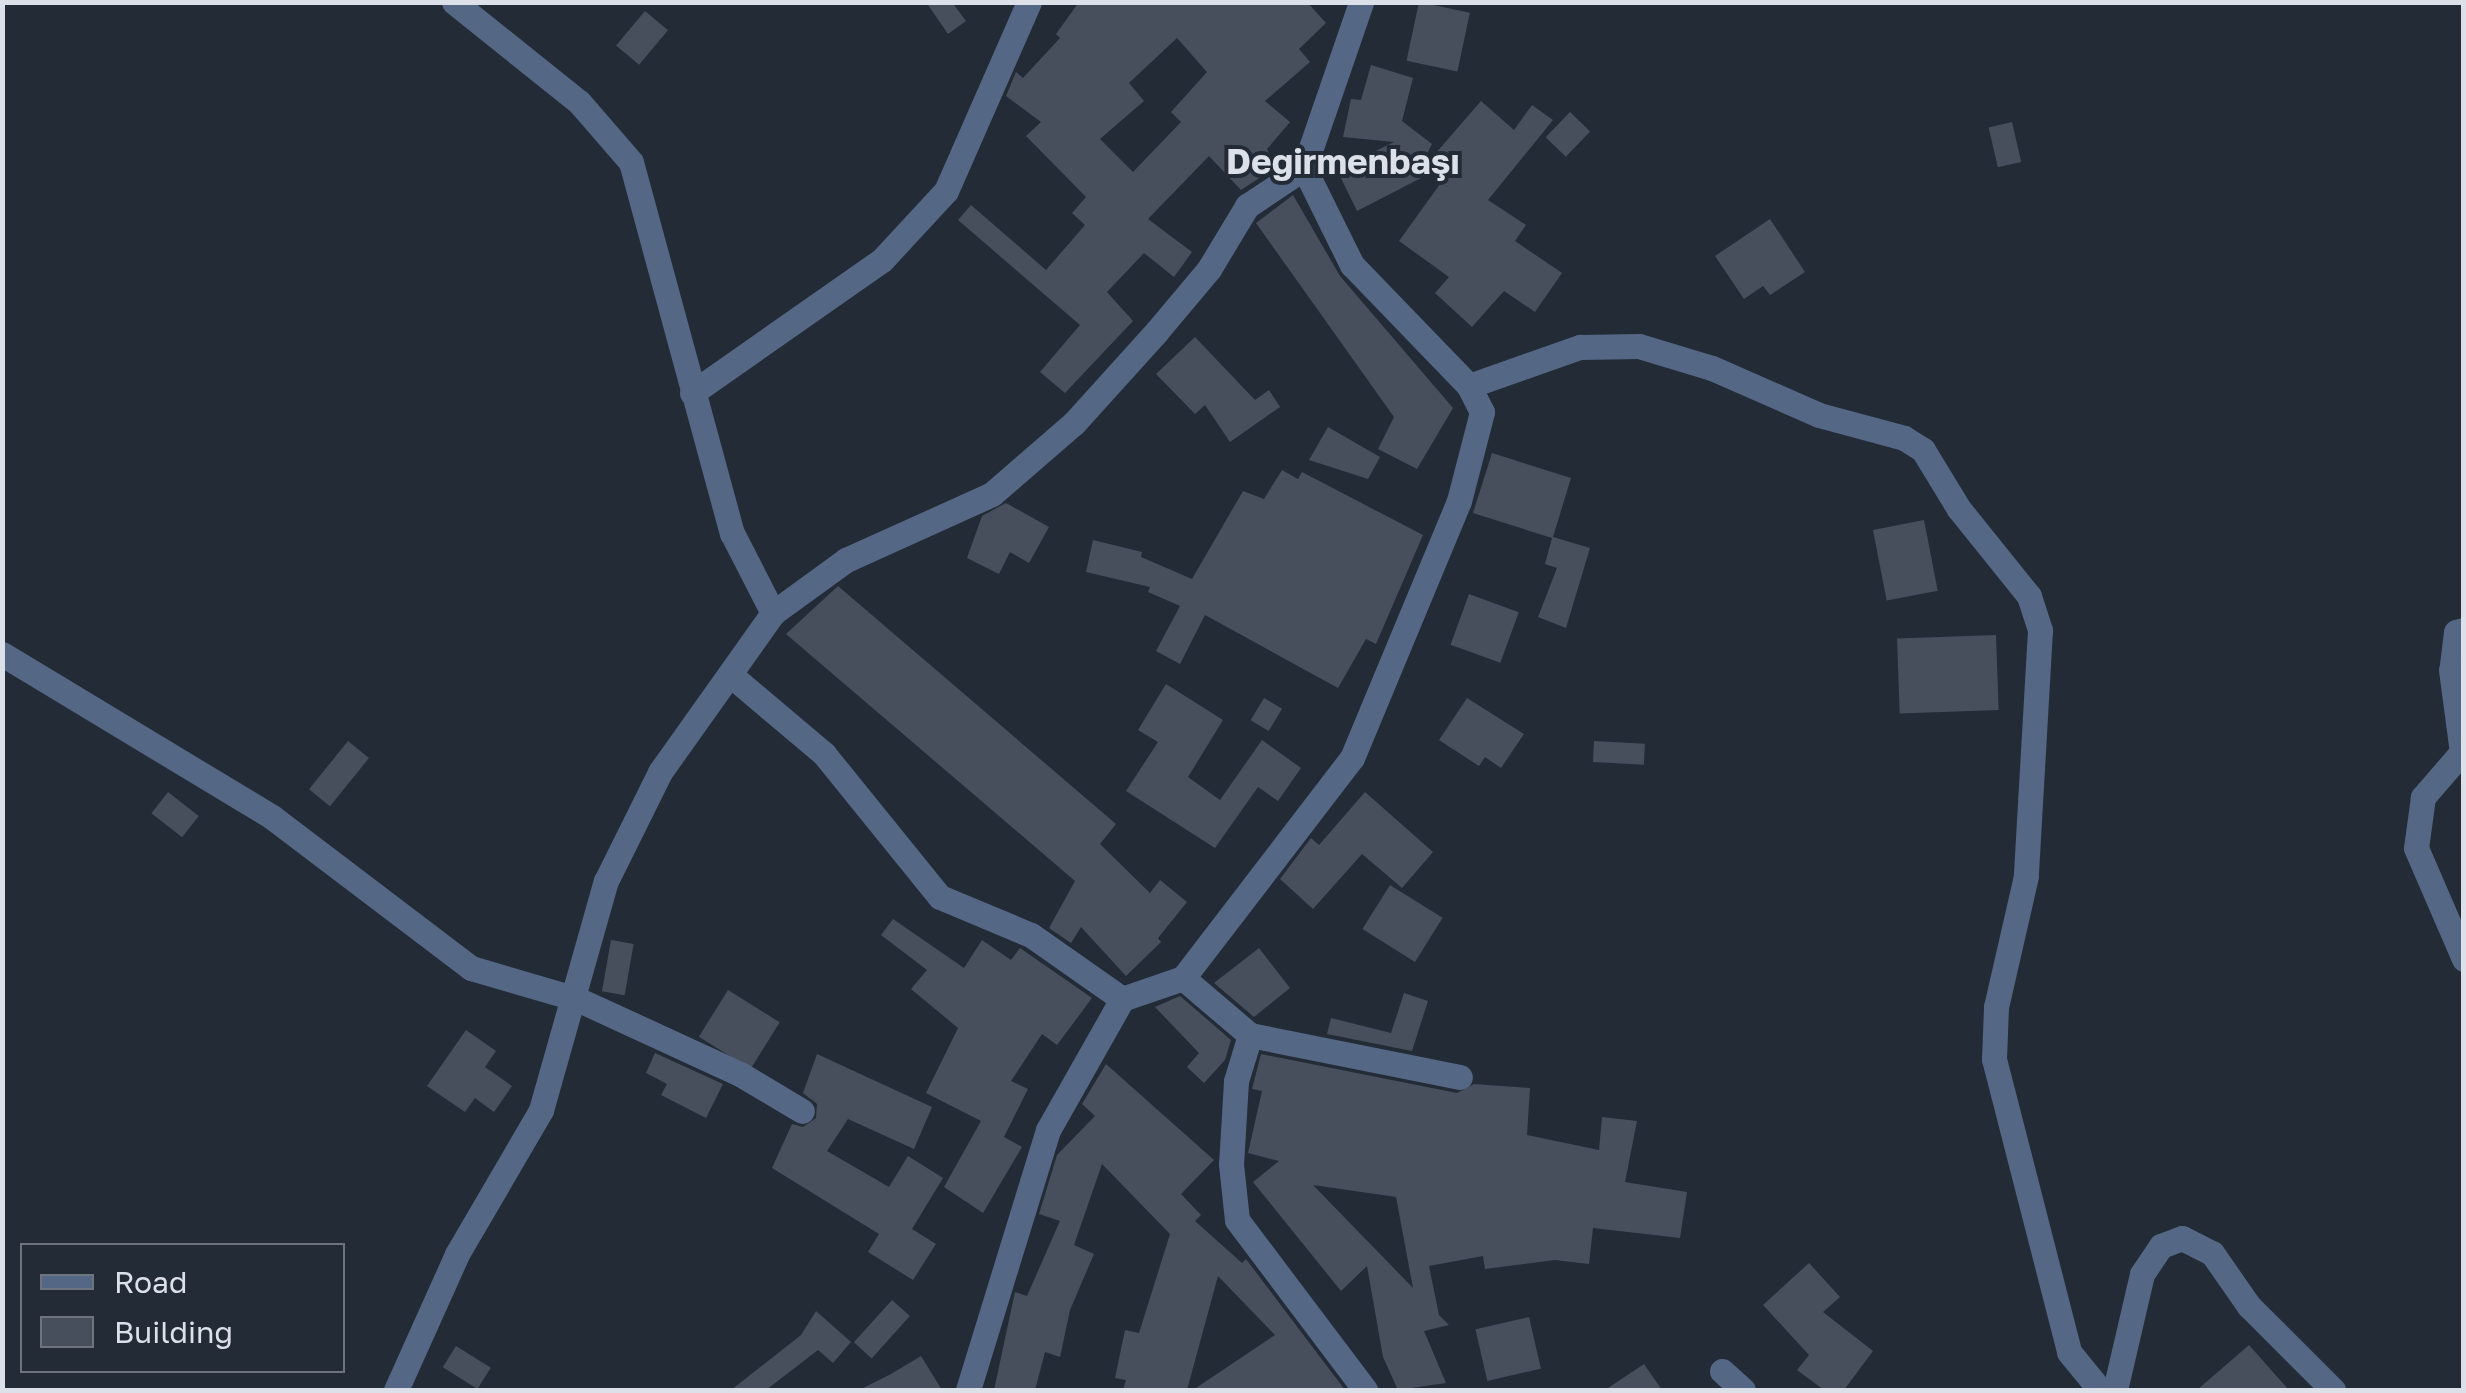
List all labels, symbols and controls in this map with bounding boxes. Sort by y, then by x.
district label: Değirmenbaşı [1226,140,1460,182]
legend [20,1243,345,1373]
text: Road [114,1264,188,1300]
text: Building [114,1314,233,1350]

